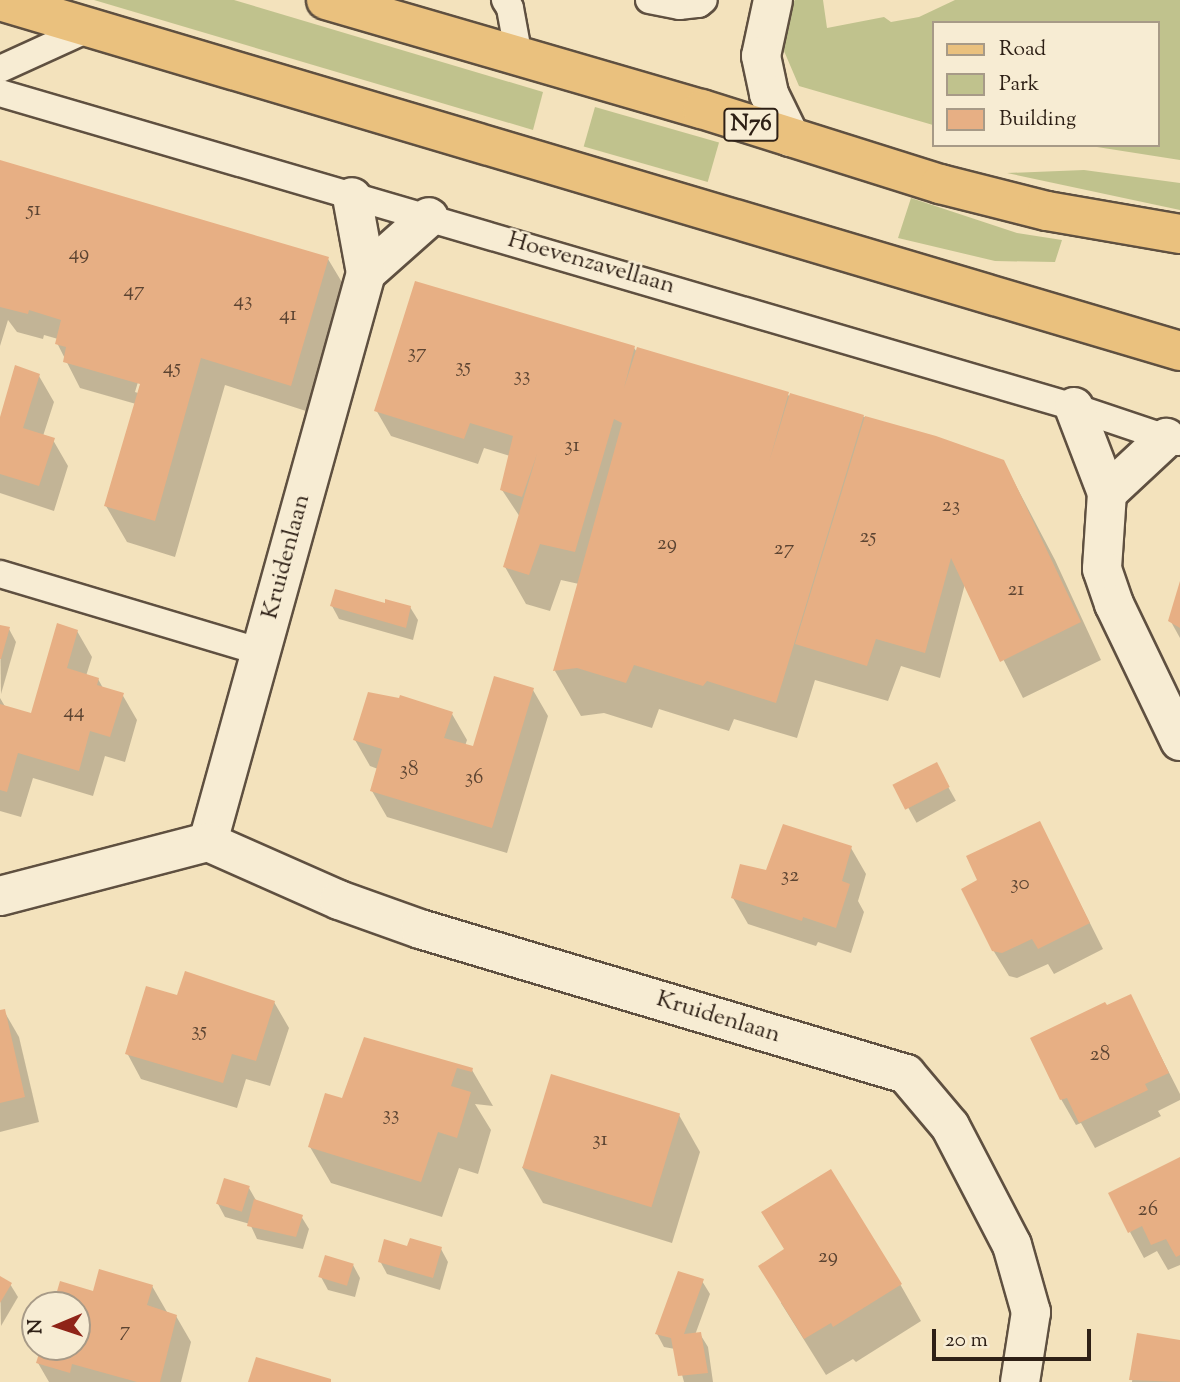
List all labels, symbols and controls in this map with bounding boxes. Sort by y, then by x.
legend [932,21,1159,147]
text: Road [999,35,1046,65]
text: Park [999,70,1039,100]
text: Building [999,105,1076,135]
road number: N76 [723,106,779,144]
house number: 51 [27,197,41,223]
street label: Hoevenzavellaan [504,226,678,302]
house number: 49 [69,241,89,267]
house number: 47 [123,278,145,304]
house number: 43 [233,288,253,314]
house number: 41 [279,302,297,328]
house number: 37 [407,340,427,366]
house number: 35 [455,354,471,380]
house number: 45 [163,355,181,381]
house number: 33 [514,363,530,389]
house number: 31 [564,433,580,459]
street label: Kruidenlaan [257,491,317,623]
house number: 23 [942,493,960,519]
house number: 25 [859,524,877,550]
house number: 29 [657,531,677,557]
house number: 27 [774,536,794,562]
house number: 21 [1008,577,1024,603]
house number: 44 [63,699,85,725]
house number: 38 [400,757,418,783]
house number: 36 [465,765,483,791]
house number: 32 [781,863,799,889]
house number: 30 [1010,871,1030,897]
street label: Kruidenlaan [653,986,783,1050]
house number: 35 [191,1018,207,1044]
house number: 28 [1090,1042,1110,1068]
house number: 33 [383,1102,399,1128]
house number: 31 [592,1127,608,1153]
house number: 26 [1138,1197,1158,1223]
house number: 29 [818,1244,838,1270]
north arrow [21,1291,91,1361]
scale bar [935,1316,1094,1360]
house number: 7 [120,1318,130,1344]
text: N [23,1319,50,1335]
text: 20 m [945,1326,988,1356]

